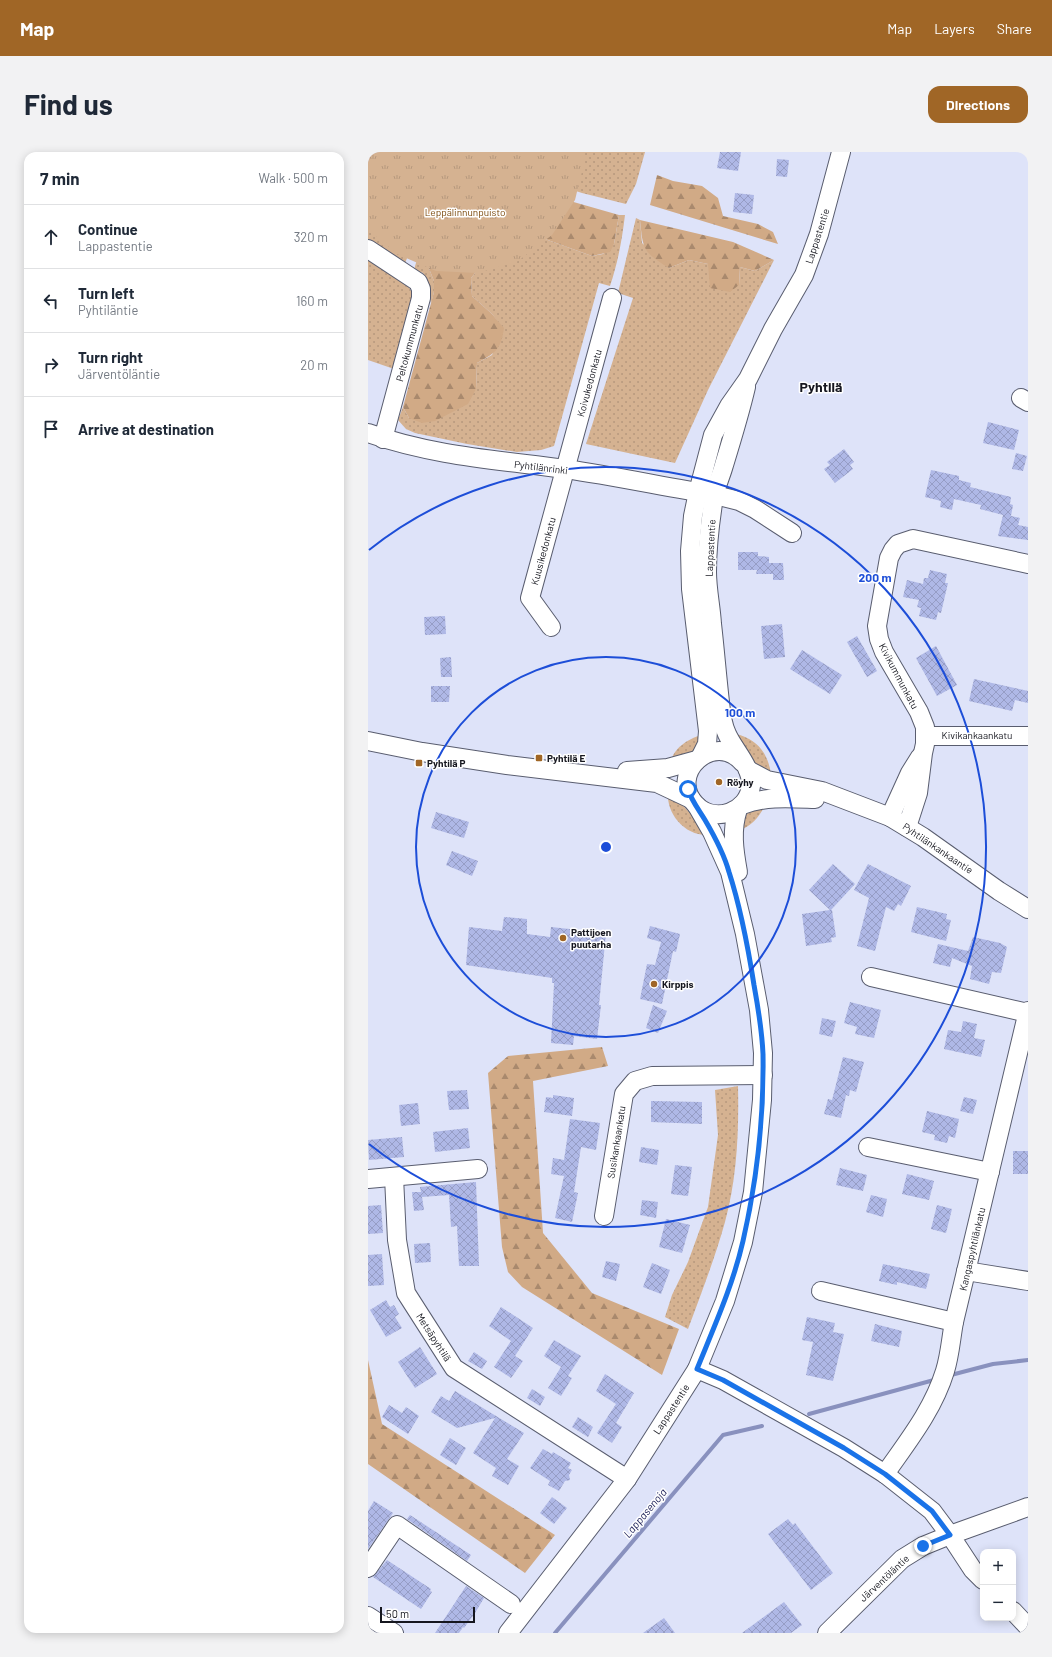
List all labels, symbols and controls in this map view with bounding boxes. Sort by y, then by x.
text: Map [20,17,54,40]
text: Map [887,20,912,37]
text: Layers [934,20,975,37]
text: Share [997,20,1032,37]
button: Directions [928,86,1028,123]
text: Find us [24,87,113,121]
text: 7 min [40,168,80,188]
text: Walk · 500 m [258,170,328,186]
park label: Leppälinnunpuisto [425,206,505,218]
street label: Lappastentie [802,207,832,265]
text: Continue [78,220,138,238]
icon: ahead [40,226,62,248]
text: 320 m [294,229,328,245]
text: Lappastentie [78,238,153,254]
text: Turn left [78,284,134,302]
icon: left [40,290,62,312]
text: 160 m [296,293,328,309]
text: Pyhtiläntie [78,302,138,318]
street label: Peltokummunkatu [393,303,425,383]
text: Turn right [78,348,143,366]
street label: Koivukedonkatu [574,348,604,418]
icon: right [40,354,62,376]
text: 20 m [300,357,328,373]
text: Järventöläntie [78,366,160,382]
district label: Pyhtilä [800,378,842,395]
icon: arrive [40,418,62,440]
text: Arrive at destination [78,420,214,438]
street label: Pyhtilänrinki [513,458,569,476]
street label: Kuusikedonkatu [528,516,558,586]
street label: Lappastentie [703,519,717,577]
text: 200 m [859,570,891,584]
street label: Kivikummunkatu [877,641,921,711]
text: 100 m [725,705,755,719]
street label: Kivikankaankatu [942,729,1012,741]
place label: Pyhtilä E [547,752,586,764]
marker: Pyhtilä E [534,753,544,763]
place label: Pyhtilä P [427,757,466,769]
marker: Pyhtilä P [414,758,424,768]
place label: Röyhy [727,776,754,788]
marker: Röyhy [714,777,724,787]
route start [679,780,697,798]
street label: Pyhtilänkankaantie [901,820,975,876]
centre of rings [599,840,613,854]
place label: Pattijoen puutarha [571,926,611,950]
marker: Pattijoen puutarha [558,933,568,943]
place label: Kirppis [662,978,694,990]
marker: Kirppis [649,979,659,989]
street label: Susikankaankatu [604,1105,628,1179]
street label: Kangaspyhtilänkatu [957,1206,987,1292]
street label: Metsäpyhtilä [414,1311,454,1363]
street label: Lappastentie [650,1382,692,1436]
water label: Lappasenoja [620,1485,669,1540]
route end [914,1537,932,1555]
map controls [980,1549,1016,1621]
button: + [980,1549,1016,1585]
street label: Järventöläntie [857,1552,911,1604]
button: − [980,1585,1016,1621]
scale bar [380,1605,475,1624]
text: 50 m [386,1607,409,1620]

